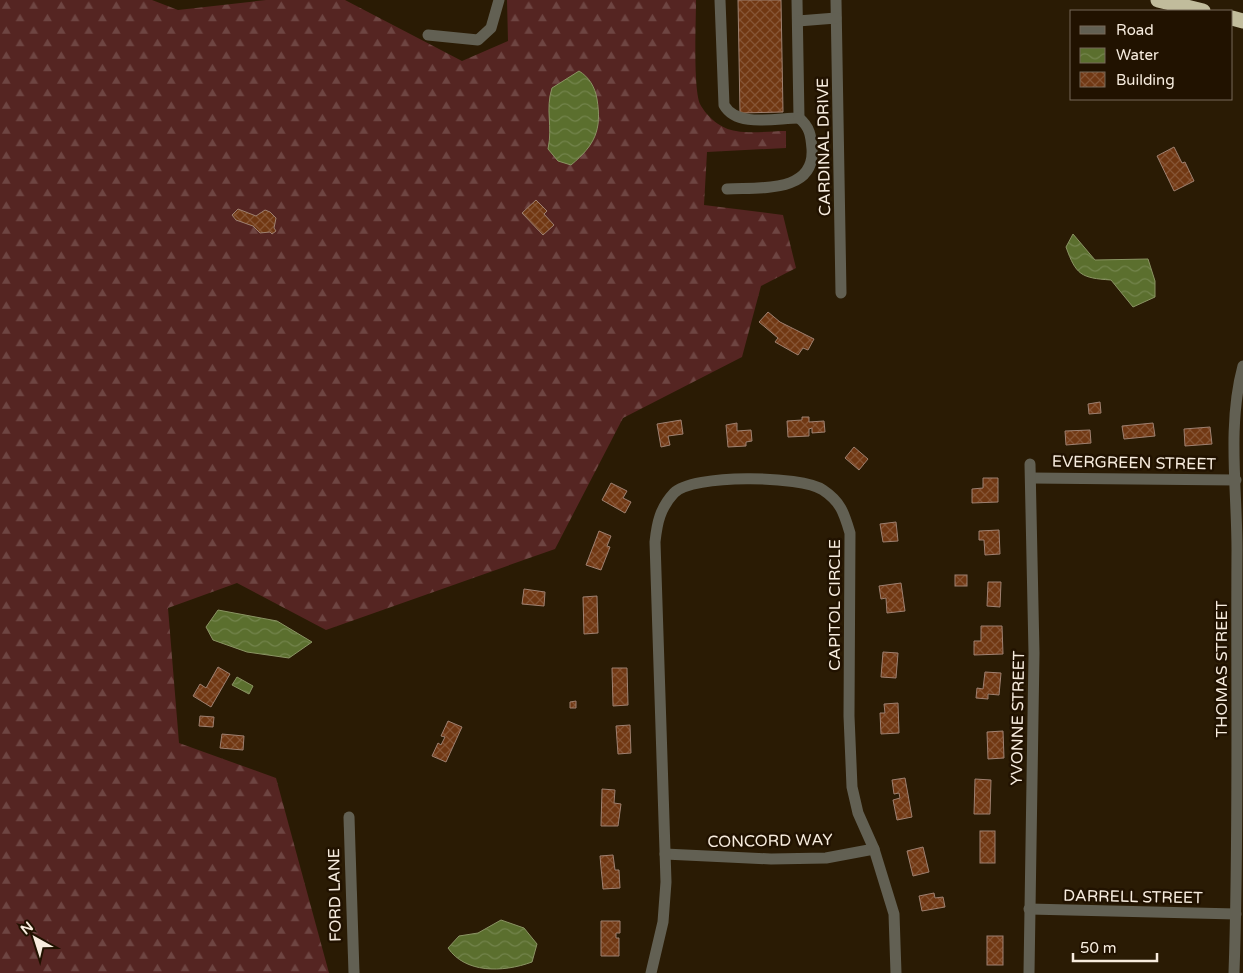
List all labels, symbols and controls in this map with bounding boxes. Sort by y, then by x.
legend [1070,10,1233,100]
text: Road [1116,21,1154,39]
text: Water [1116,46,1159,64]
text: Building [1116,71,1175,89]
street label: CARDINAL DRIVE [813,78,835,216]
street label: EVERGREEN STREET [1052,452,1217,474]
street label: CAPITOL CIRCLE [825,539,845,671]
street label: THOMAS STREET [1212,600,1232,737]
street label: YVONNE STREET [1007,650,1029,786]
street label: CONCORD WAY [707,830,833,852]
street label: FORD LANE [324,848,346,942]
street label: DARRELL STREET [1063,886,1203,908]
north arrow [10,913,60,963]
text: N [17,918,37,938]
scale bar [1073,930,1157,962]
text: 50 m [1080,939,1117,957]

